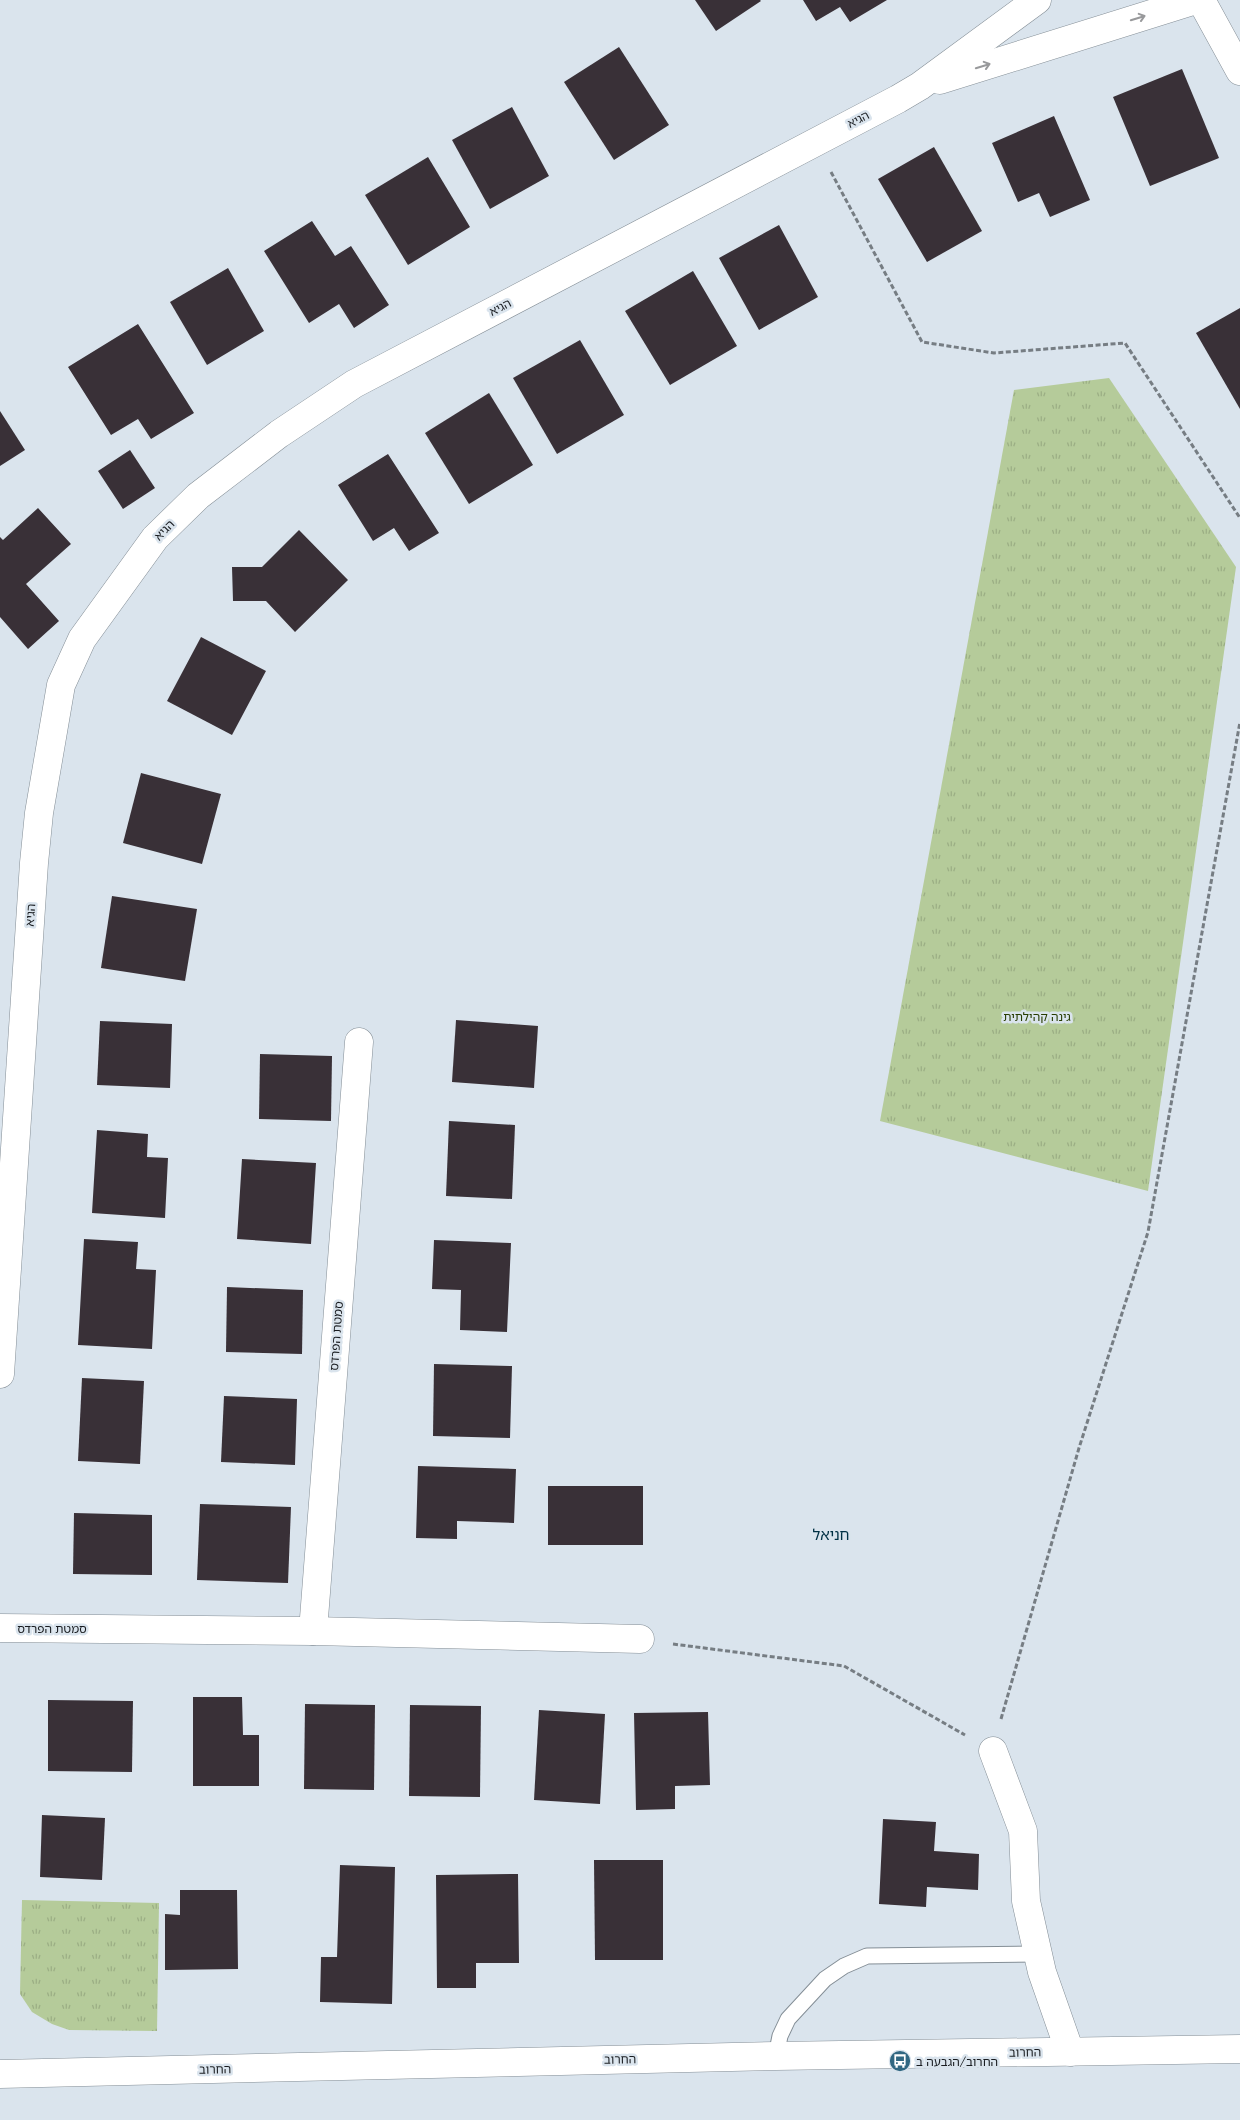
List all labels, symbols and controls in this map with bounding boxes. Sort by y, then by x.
one-way arrow [1130,12,1146,22]
one-way arrow [975,61,991,71]
street label: הגיא [844,107,872,131]
street label: הגיא [486,295,514,319]
street label: הגיא [151,517,177,543]
street label: הגיא [22,903,38,927]
park label: גינה קהילתית [1003,1009,1071,1024]
street label: סמטת הפרדס [326,1300,346,1371]
district label: חניאל [812,1525,850,1544]
street label: סמטת הפרדס [17,1621,87,1636]
street label: החרוב [1009,2044,1041,2060]
bus stop icon: החרוב/הגבעה ב [888,2049,912,2073]
street label: החרוב [604,2051,636,2067]
place label: החרוב/הגבעה ב [916,2054,998,2069]
street label: החרוב [199,2061,231,2077]

